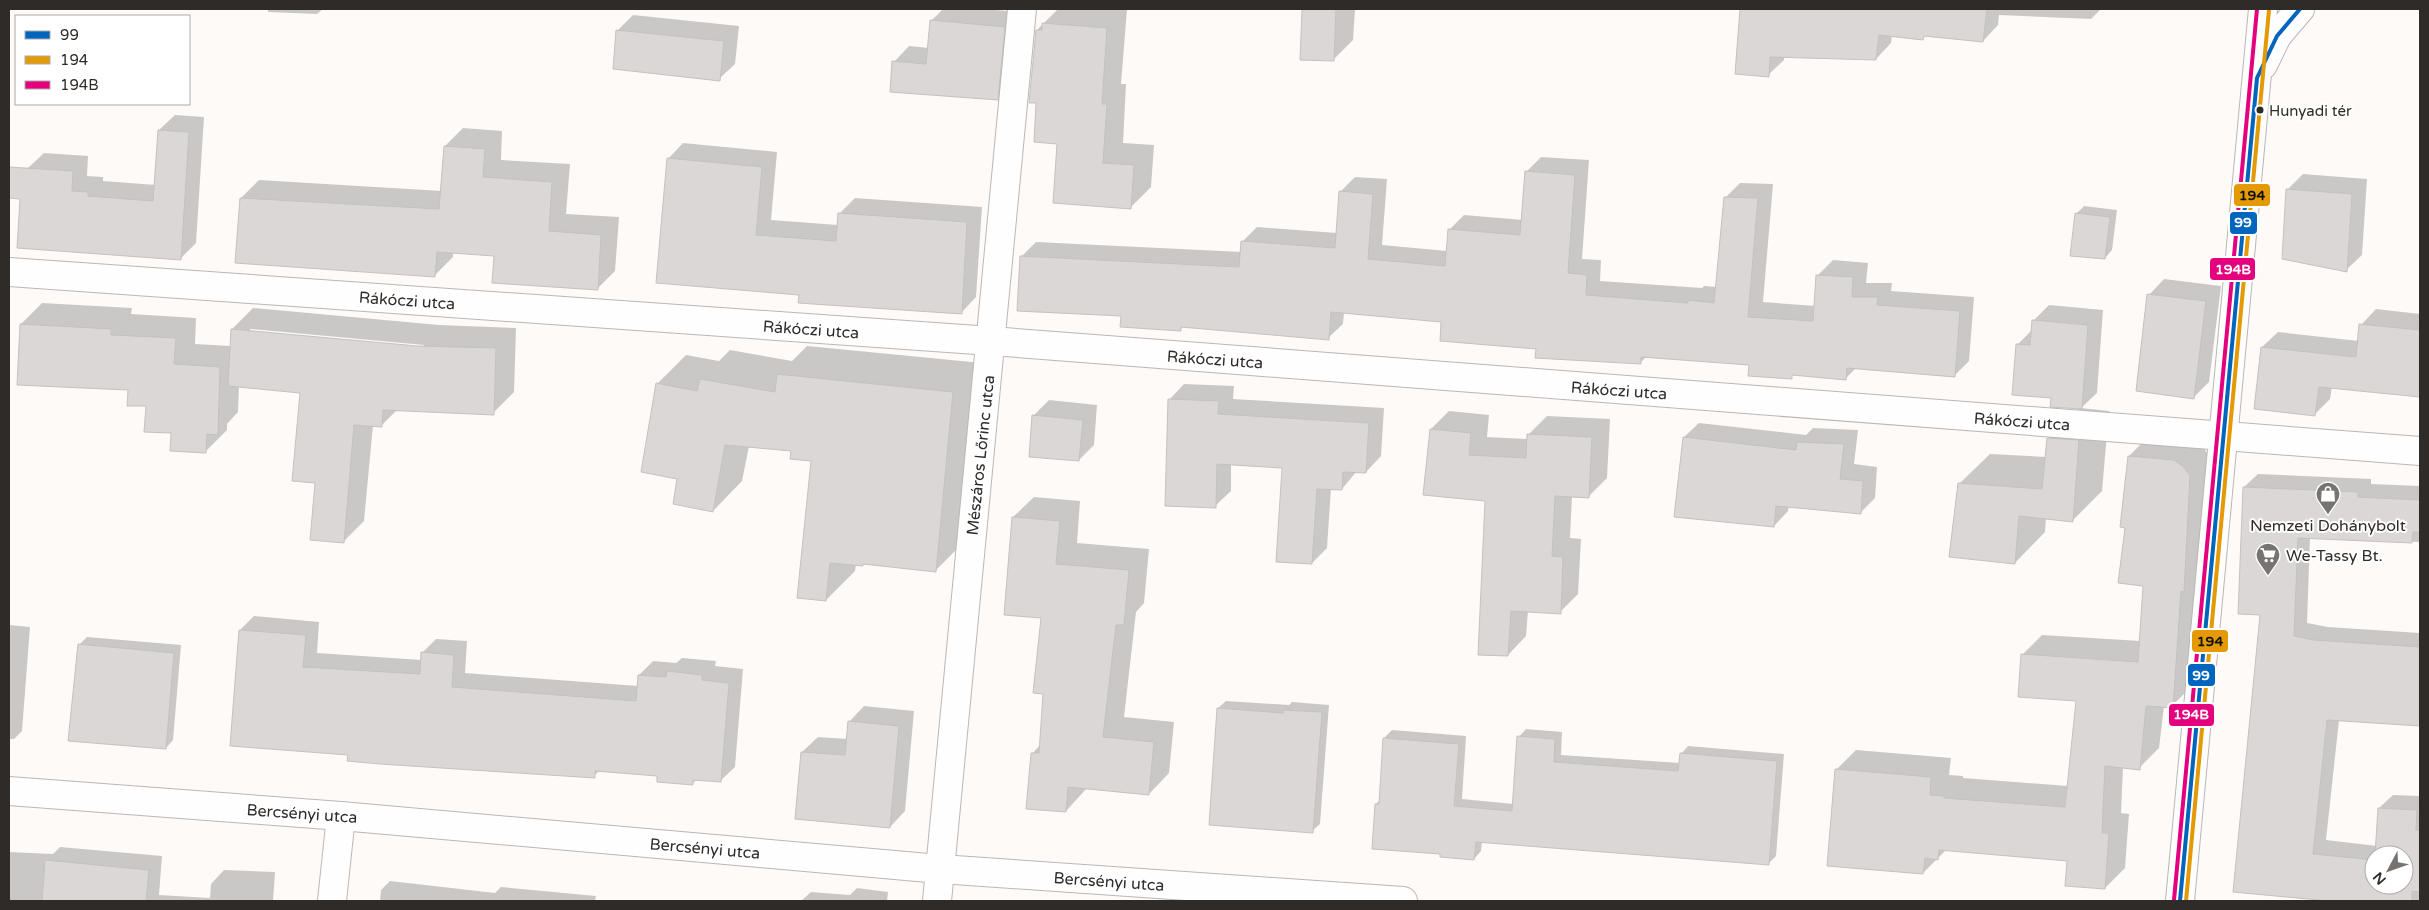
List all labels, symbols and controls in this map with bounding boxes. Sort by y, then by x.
legend [15,15,190,105]
text: 99 [60,26,79,44]
text: 194 [60,51,88,69]
text: 194B [60,76,99,94]
place label: Hunyadi tér [2269,102,2352,120]
marker: Hunyadi tér [2255,105,2265,115]
line badge: 194 [2233,183,2271,207]
text: 194 [2239,187,2265,204]
line badge: 99 [2229,211,2258,235]
text: 99 [2234,214,2252,231]
line badge: 194B [2209,257,2256,281]
text: 194B [2215,261,2251,278]
street label: Rákóczi utca [358,288,456,314]
street label: Rákóczi utca [762,317,860,343]
street label: Rákóczi utca [1166,347,1264,373]
street label: Mészáros Lőrinc utca [963,374,999,536]
street label: Rákóczi utca [1570,378,1668,404]
street label: Rákóczi utca [1973,409,2071,435]
shop icon: Nemzeti Dohánybolt [2315,481,2341,515]
place label: Nemzeti Dohánybolt [2250,516,2406,536]
supermarket icon: We-Tassy Bt. [2255,542,2281,576]
place label: We-Tassy Bt. [2286,546,2383,566]
line badge: 194 [2191,629,2229,653]
text: 194 [2197,633,2223,650]
line badge: 99 [2187,663,2216,687]
text: 99 [2192,667,2210,684]
line badge: 194B [2168,703,2215,727]
text: 194B [2173,706,2209,723]
street label: Bercsényi utca [246,800,358,828]
street label: Bercsényi utca [649,834,761,864]
north arrow [2364,845,2414,895]
street label: Bercsényi utca [1053,868,1165,896]
text: N [2369,868,2390,888]

